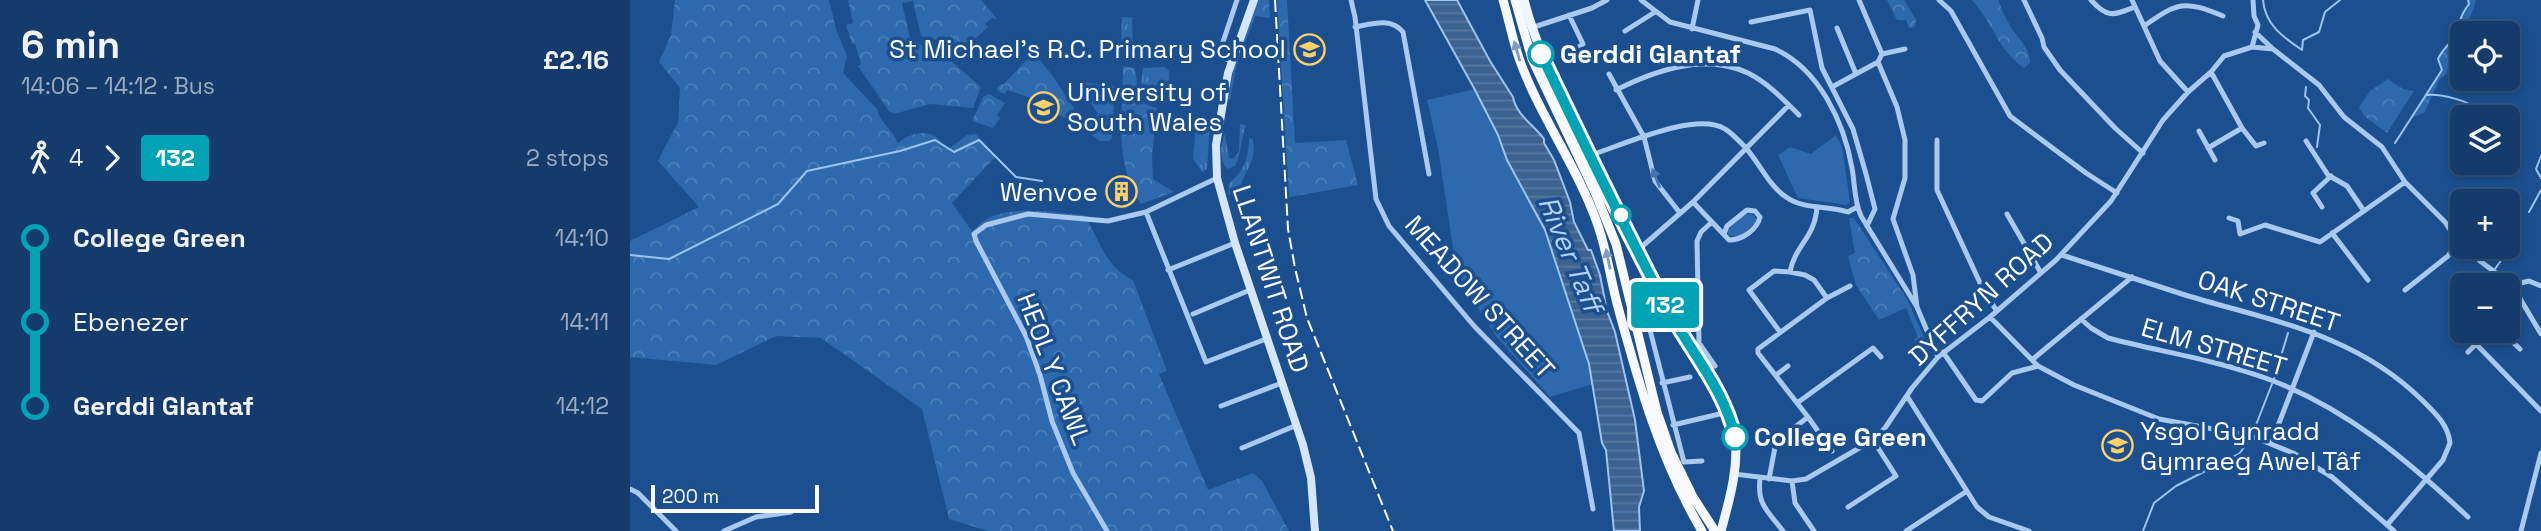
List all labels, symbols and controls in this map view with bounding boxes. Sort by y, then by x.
text: 6 min [21,21,120,69]
map controls [2450,21,2520,343]
button: locate [2450,21,2520,91]
place label: St Michael's R.C. Primary School [889,32,1286,66]
school or university icon: St Michael's R.C. Primary School [1292,32,1326,66]
place label: Gerddi Glantaf [1560,37,1741,71]
one-way arrow [1512,40,1522,61]
marker: Gerddi Glantaf [1528,41,1554,67]
text: £2.16 [543,43,609,77]
text: 14:06 – 14:12 · Bus [21,71,215,101]
place label: University of South Wales [1067,75,1227,139]
school or university icon: University of South Wales [1027,90,1061,124]
button: layers [2450,105,2520,175]
icon: walk [21,139,59,177]
icon: forward [93,139,131,177]
text: 132 [155,142,195,173]
text: 4 [69,143,83,173]
text: 2 stops [526,143,609,173]
one-way arrow [1651,167,1662,188]
place label: Wenvoe [1000,175,1098,209]
building icon: Wenvoe [1104,175,1138,209]
street label: LLANTWIT ROAD [1225,181,1317,377]
button: + [2450,189,2520,259]
water label: River Taff [1530,190,1613,321]
unlabelled marker [1611,205,1631,225]
street label: MEADOW STREET [1398,208,1562,386]
text: College Green [73,221,246,255]
text: 14:10 [555,223,609,253]
street label: DYFFRYN ROAD [1901,225,2061,373]
one-way arrow [1603,248,1614,270]
street label: OAK STREET [2194,262,2344,340]
button: − [2450,273,2520,343]
line badge: 132 [1625,282,1705,328]
street label: HEOL Y CAWL [1009,288,1099,450]
text: 132 [1645,289,1685,320]
text: Ebenezer [73,305,189,339]
text: 14:11 [560,307,609,337]
street label: ELM STREET [2137,310,2291,384]
text: Gerddi Glantaf [73,389,254,423]
text: 14:12 [556,391,609,421]
place label: Ysgol Gynradd Gymraeg Awel Tâf [2140,414,2361,478]
place label: College Green [1754,420,1927,454]
marker: College Green [1722,424,1748,450]
school or university icon: Ysgol Gynradd Gymraeg Awel Tâf [2100,429,2134,463]
scale bar [651,482,819,514]
text: 200 m [662,484,719,509]

